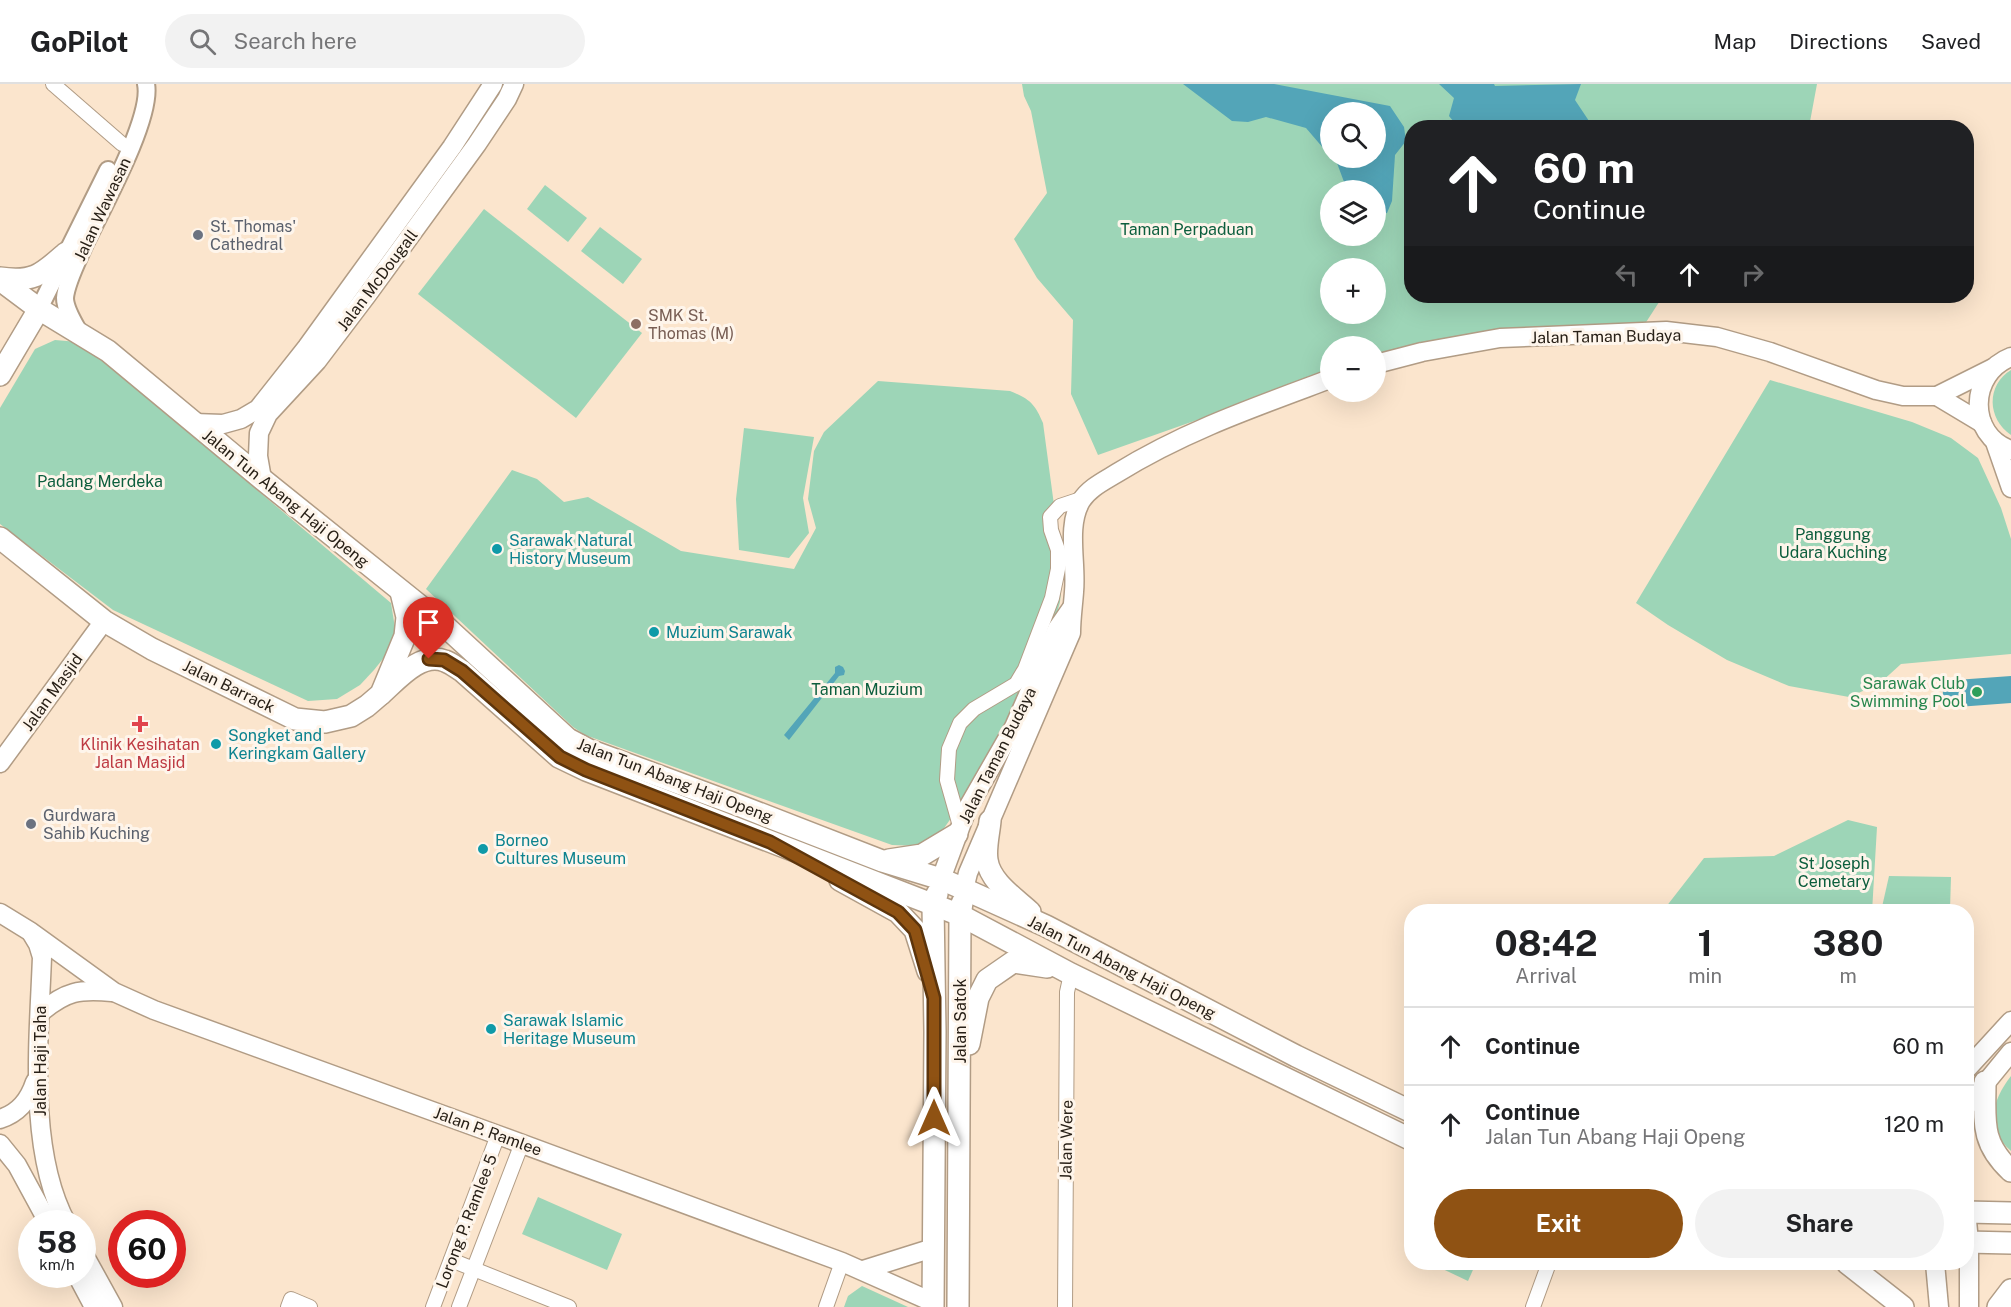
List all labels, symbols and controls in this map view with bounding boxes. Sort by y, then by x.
search box [165,14,585,68]
text: GoPilot [30,25,129,58]
icon: search [186,25,219,58]
text: Search here [234,28,357,54]
text: Map [1714,29,1756,54]
text: Directions [1789,29,1888,54]
text: Saved [1921,29,1981,54]
map controls [1320,102,1386,402]
button: search [1320,102,1386,168]
text: 60 m [1533,143,1635,192]
icon: ahead [1434,144,1512,222]
street label: Jalan Wawasan [70,155,135,264]
button: layers [1320,180,1386,246]
text: Continue [1533,193,1646,225]
place label: St. Thomas' Cathedral [210,217,296,254]
park label: Taman Perpaduan [1120,220,1254,239]
street label: Jalan McDougall [333,226,422,335]
marker: St. Thomas' Cathedral [191,228,205,242]
button: + [1320,258,1386,324]
icon: left [1610,258,1643,291]
icon: ahead [1673,258,1706,291]
icon: right [1736,258,1769,291]
place label: SMK St. Thomas (M) [648,306,734,343]
marker: SMK St. Thomas (M) [629,317,643,331]
street label: Jalan Taman Budaya [1531,326,1681,347]
button: − [1320,336,1386,402]
street label: Jalan Tun Abang Haji Openg [199,425,373,571]
park label: Padang Merdeka [37,472,163,491]
park label: Panggung Udara Kuching [1778,525,1888,562]
place label: Sarawak Natural History Museum [509,531,633,568]
marker: Sarawak Natural History Museum [490,542,504,556]
pin [403,597,454,659]
icon: arrive [412,606,445,639]
place label: Muzium Sarawak [666,623,792,642]
marker: Muzium Sarawak [647,625,661,639]
street label: Jalan Masjid [18,650,87,735]
street label: Jalan Barrack [180,656,278,717]
place label: Sarawak Club Swimming Pool [1850,674,1965,711]
park label: Taman Muzium [811,680,923,699]
street label: Jalan Taman Budaya [955,684,1040,827]
marker: Sarawak Club Swimming Pool [1970,685,1984,699]
marker: Klinik Kesihatan Jalan Masjid [131,715,149,733]
place label: Songket and Keringkam Gallery [228,726,367,763]
street label: Jalan Tun Abang Haji Openg [574,734,775,827]
place label: Klinik Kesihatan Jalan Masjid [80,735,200,772]
marker: Songket and Keringkam Gallery [209,737,223,751]
place label: Gurdwara Sahib Kuching [43,806,150,843]
marker: Gurdwara Sahib Kuching [24,817,38,831]
place label: Borneo Cultures Museum [495,831,626,868]
marker: Borneo Cultures Museum [476,842,490,856]
park label: St Joseph Cemetary [1798,854,1871,891]
street label: Jalan Tun Abang Haji Openg [1025,912,1219,1023]
text: 08:42 [1494,922,1598,964]
text: 1 [1697,922,1713,964]
text: 380 [1813,922,1884,964]
text: Arrival [1515,964,1577,988]
text: min [1688,964,1722,988]
text: m [1839,964,1857,988]
street label: Jalan Satok [951,978,970,1064]
street label: Jalan Haji Taha [31,1006,50,1116]
place label: Sarawak Islamic Heritage Museum [503,1011,636,1048]
marker: Sarawak Islamic Heritage Museum [484,1022,498,1036]
icon: ahead [1434,1030,1467,1063]
text: Continue [1485,1033,1580,1059]
text: 60 m [1893,1033,1944,1059]
position arrow [902,1086,966,1150]
text: Continue [1485,1099,1580,1125]
street label: Jalan Were [1056,1100,1077,1180]
street label: Jalan P. Ramlee [431,1103,544,1160]
icon: ahead [1434,1108,1467,1141]
text: 120 m [1884,1111,1944,1137]
text: Jalan Tun Abang Haji Openg [1485,1125,1745,1149]
street label: Lorong P. Ramlee 5 [432,1151,501,1291]
button: Exit [1434,1189,1683,1258]
button: Share [1695,1189,1944,1258]
speed limit sign: 60 [108,1210,186,1288]
text: 58 [37,1224,77,1260]
text: km/h [39,1256,75,1273]

